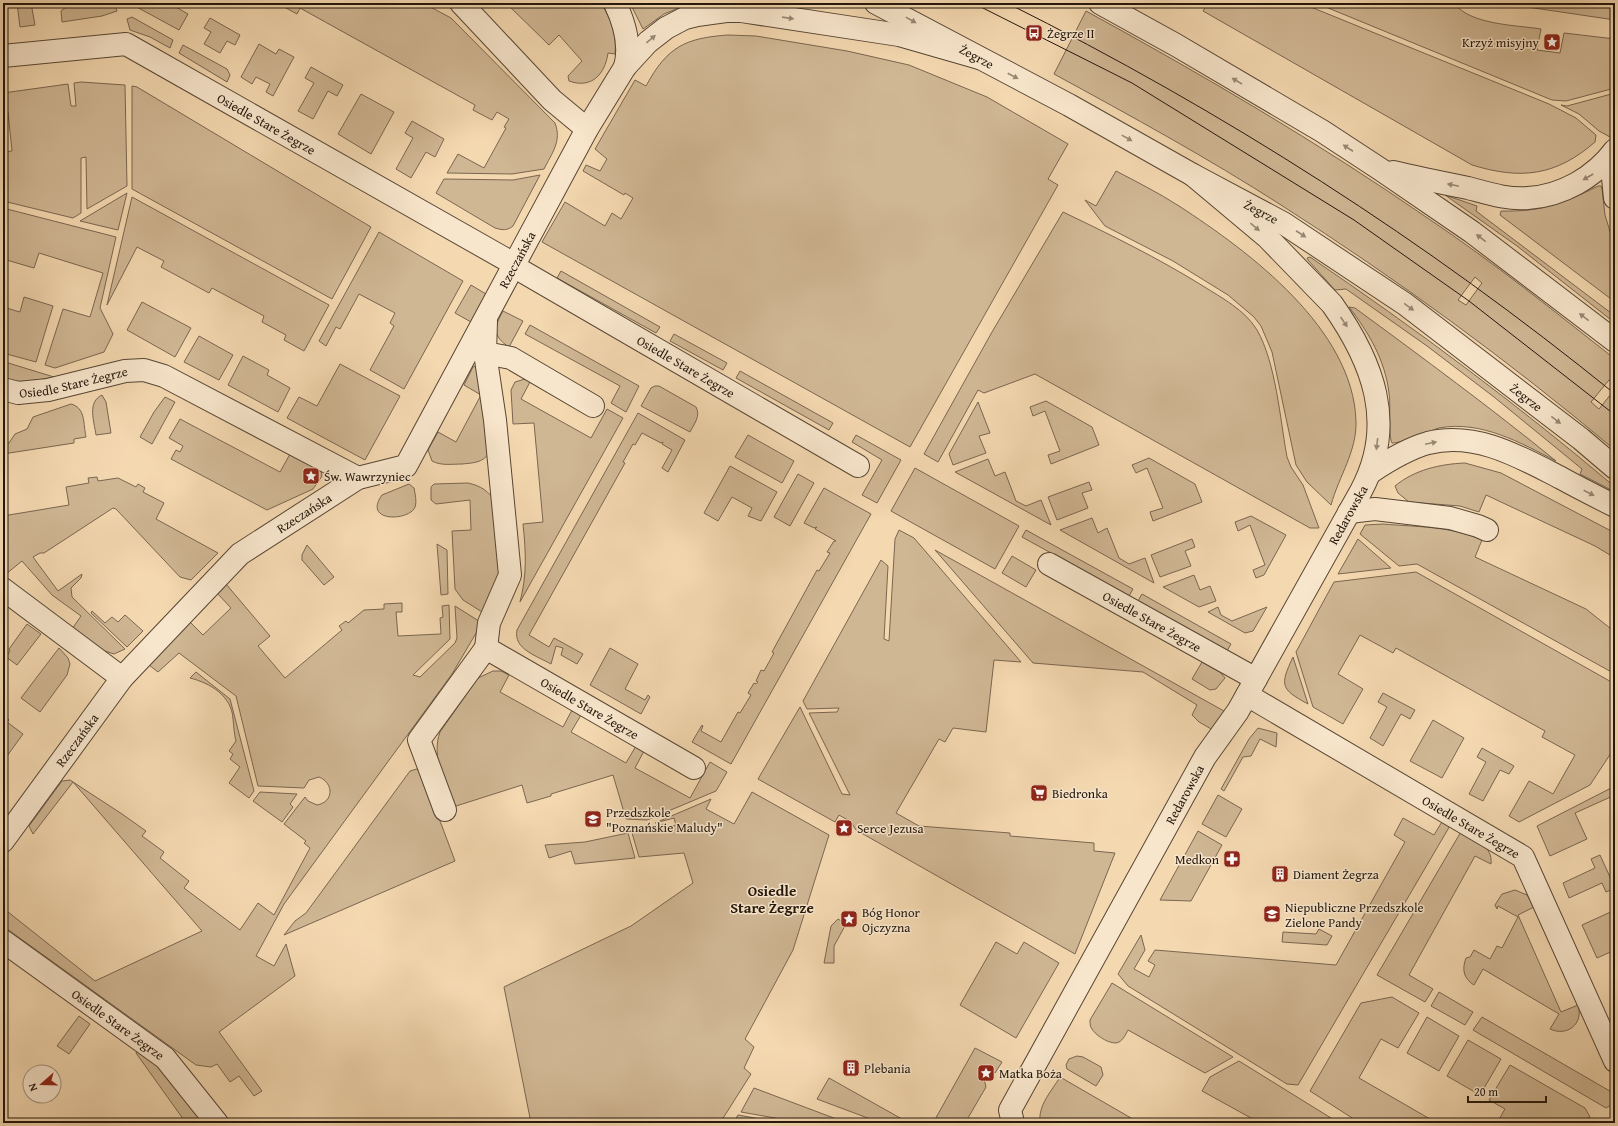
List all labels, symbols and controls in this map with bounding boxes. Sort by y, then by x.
one-way arrow [782,15,794,21]
one-way arrow [905,17,917,24]
bus stop icon: Żegrze II [1024,23,1044,43]
place label: Żegrze II [1047,24,1094,43]
place icon: Krzyż misyjny [1542,32,1562,52]
place label: Krzyż misyjny [1462,33,1540,52]
one-way arrow [646,34,657,43]
street label: Żegrze [956,40,997,74]
one-way arrow [1008,73,1019,79]
one-way arrow [1231,77,1243,84]
street label: Osiedle Stare Żegrze [213,89,319,160]
one-way arrow [1122,135,1133,142]
one-way arrow [1343,144,1353,152]
one-way arrow [1582,173,1594,180]
one-way arrow [1447,182,1460,188]
street label: Żegrze [1240,195,1282,229]
one-way arrow [1250,223,1260,232]
street label: Rzeczańska [494,227,541,292]
one-way arrow [1295,231,1306,238]
one-way arrow [1475,234,1486,242]
one-way arrow [1403,303,1414,311]
one-way arrow [1579,313,1590,321]
one-way arrow [1340,316,1348,327]
street label: Osiedle Stare Żegrze [633,331,738,403]
street label: Osiedle Stare Żegrze [18,362,130,403]
street label: Żegrze [1506,379,1546,416]
one-way arrow [1551,415,1562,424]
one-way arrow [1374,438,1380,450]
one-way arrow [1425,440,1437,446]
place icon: Św. Wawrzyniec [301,466,321,486]
place label: Św. Wawrzyniec [324,467,411,486]
street label: Redarowska [1324,481,1373,548]
street label: Rzeczańska [273,488,336,538]
one-way arrow [1583,490,1594,496]
street label: Osiedle Stare Żegrze [1099,587,1205,657]
street label: Osiedle Stare Żegrze [537,673,642,744]
street label: Rzeczańska [51,709,104,771]
street label: Redarowska [1161,761,1209,828]
supermarket icon: Biedronka [1029,783,1049,803]
place label: Biedronka [1052,784,1109,803]
street label: Osiedle Stare Żegrze [1419,791,1523,863]
place label: Przedszkole "Poznańskie Maludy" [606,803,723,837]
school or university icon: Przedszkole "Poznańskie Maludy" [583,809,603,829]
place icon: Serce Jezusa [834,818,854,838]
place label: Serce Jezusa [857,819,924,838]
pharmacy icon: Medkon [1222,849,1242,869]
place label: Medkon [1175,850,1220,869]
building icon: Diament Żegrza [1270,864,1290,884]
place label: Diament Żegrza [1293,865,1380,884]
district label: Osiedle Stare Żegrze [730,880,814,918]
place label: Niepubliczne Przedszkole Zielone Pandy [1285,898,1424,932]
place label: Bóg Honor Ojczyzna [862,903,921,937]
school or university icon: Niepubliczne Przedszkole Zielone Pandy [1262,904,1282,924]
place icon: Bóg Honor Ojczyzna [839,909,859,929]
street label: Osiedle Stare Żegrze [68,985,168,1065]
building icon: Plebania [841,1058,861,1078]
place label: Plebania [864,1059,912,1078]
place icon: Matka Boża [976,1063,996,1083]
north arrow [22,1064,62,1104]
place label: Matka Boża [999,1064,1063,1083]
scale bar [1468,1078,1546,1104]
text: N [24,1081,41,1094]
text: 20 m [1474,1083,1498,1100]

